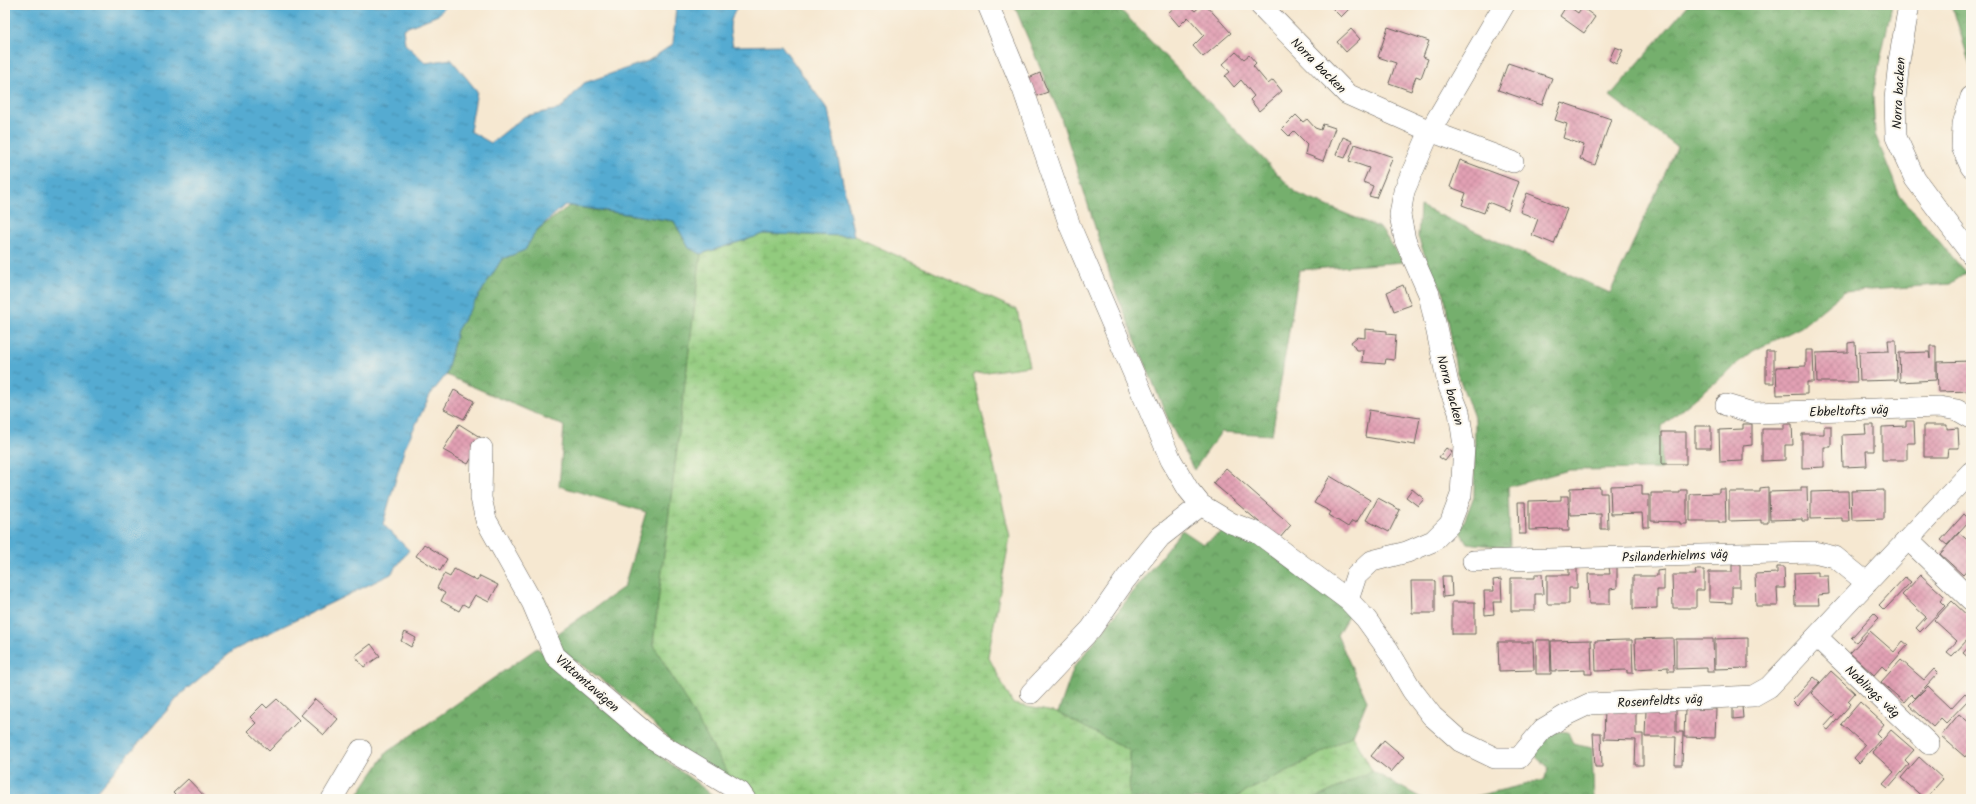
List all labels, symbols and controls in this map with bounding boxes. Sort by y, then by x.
street label: Norra backen [1285,33,1351,99]
street label: Norra backen [1887,56,1912,130]
street label: Norra backen [1430,353,1469,428]
street label: Ebbeltofts väg [1809,400,1889,423]
street label: Psilanderhielms väg [1621,544,1729,569]
street label: Viktomtavägen [550,650,624,718]
street label: Noblings väg [1839,661,1905,723]
street label: Rosenfeldts väg [1617,689,1703,714]

